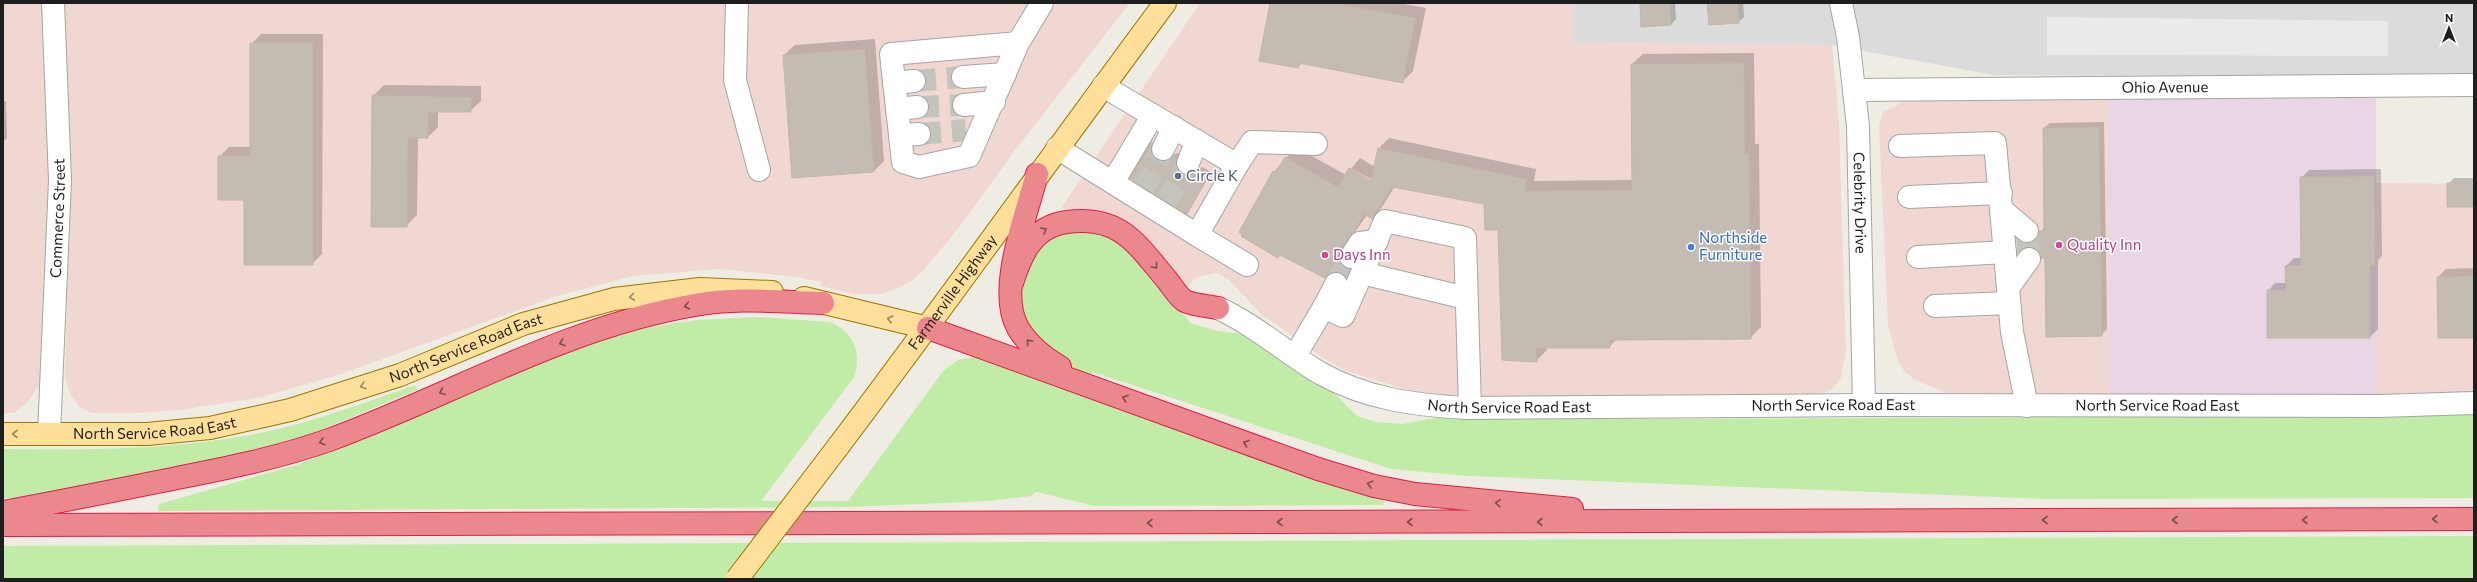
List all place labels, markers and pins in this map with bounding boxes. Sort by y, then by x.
place label: Circle K [1186,166,1238,184]
marker: Circle K [1173,171,1183,181]
place label: Northside Furniture [1699,228,1767,263]
place label: Quality Inn [2067,235,2141,253]
marker: Quality Inn [2054,240,2064,250]
marker: Northside Furniture [1686,242,1696,252]
place label: Days Inn [1333,245,1390,263]
marker: Days Inn [1320,250,1330,260]

